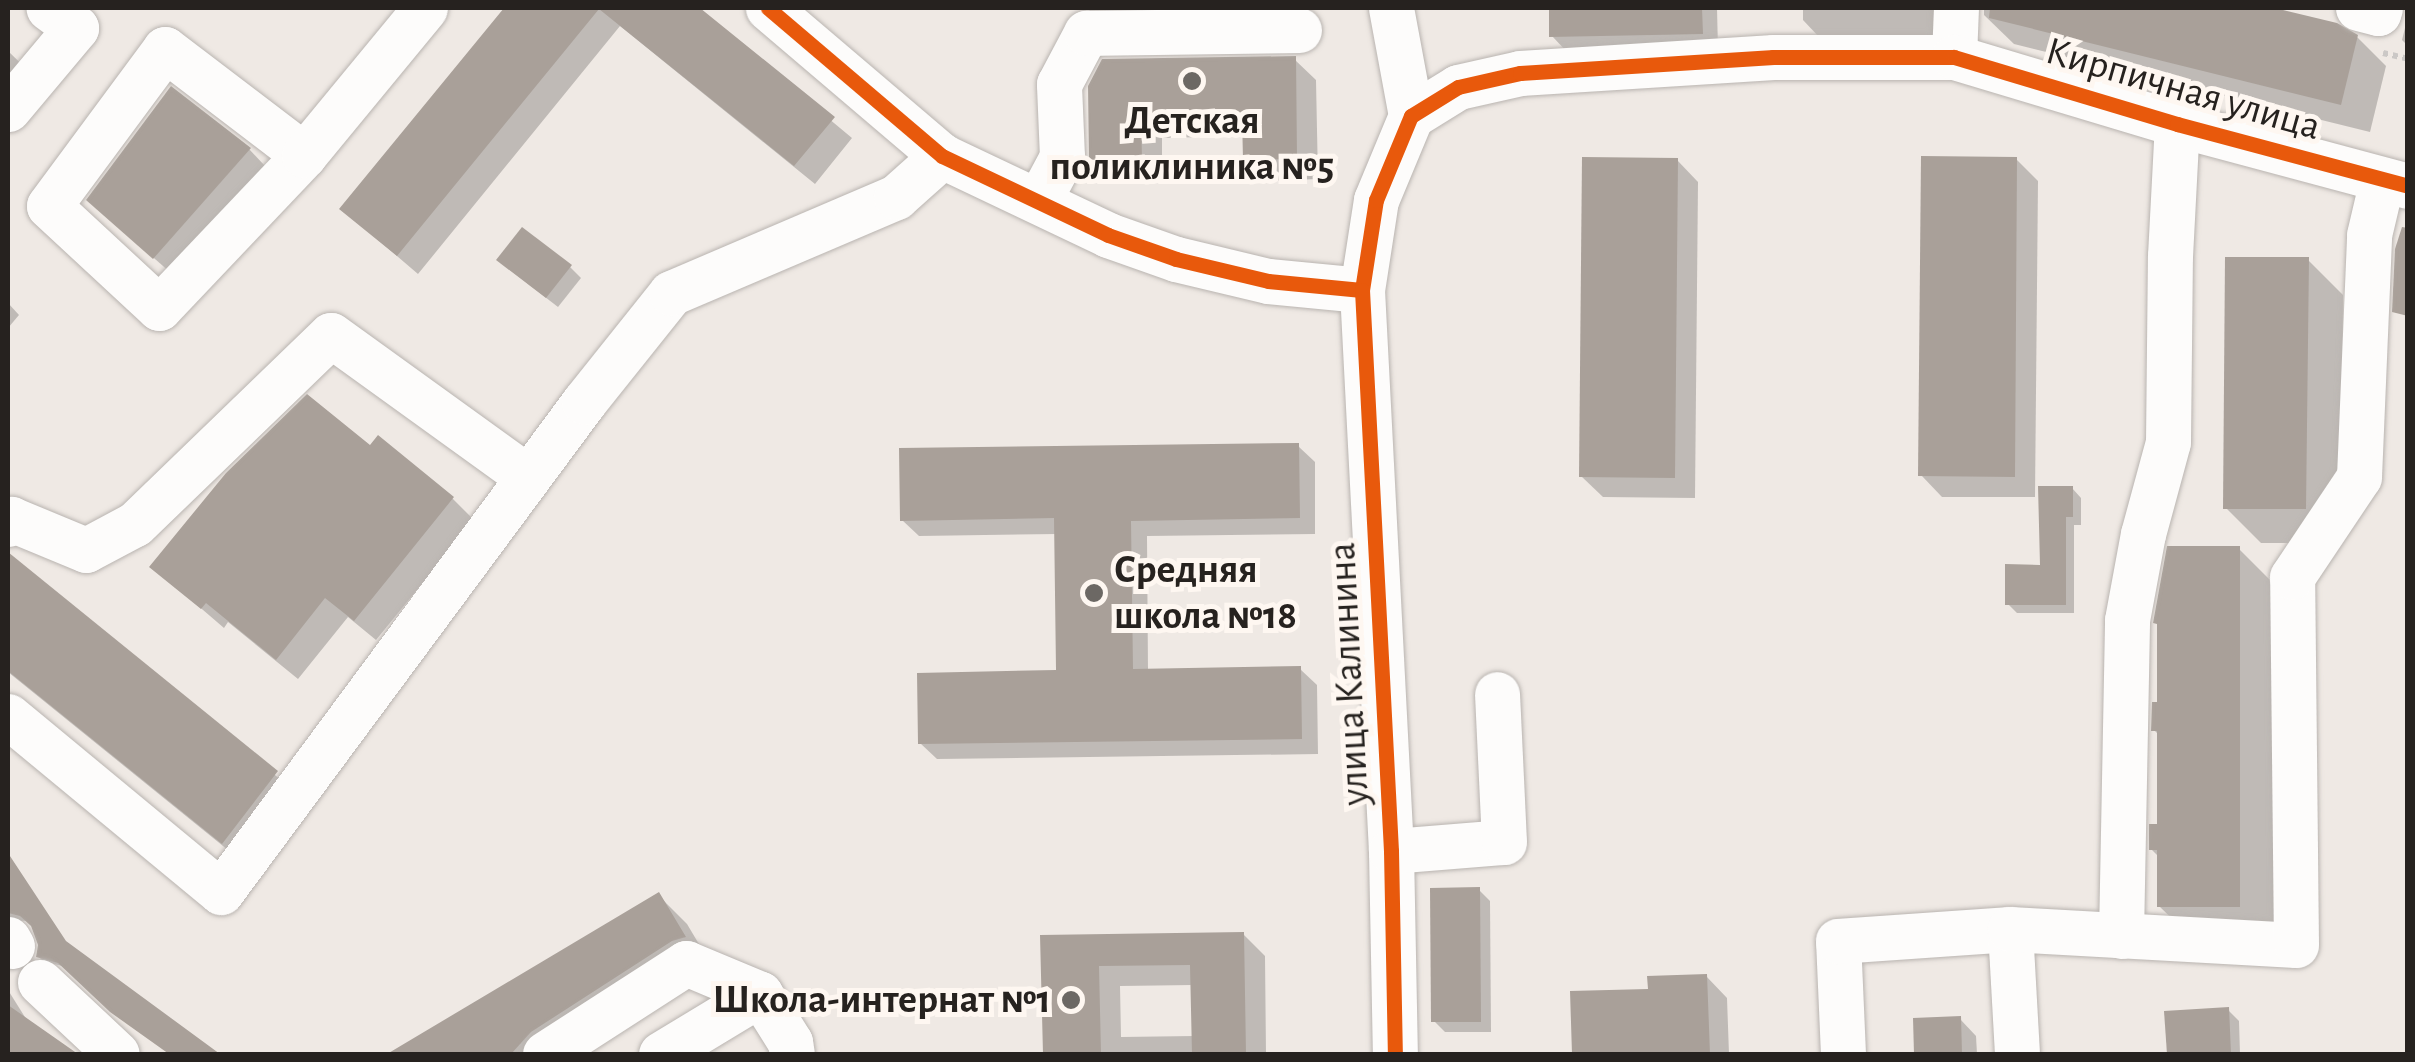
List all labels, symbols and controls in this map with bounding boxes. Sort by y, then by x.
street label: Кирпичная улица [2040,27,2326,151]
marker: Детская поликлиника №5 [1181,70,1203,92]
place label: Детская поликлиника №5 [1050,97,1334,191]
street label: улица Калинина [1318,541,1380,807]
place label: Средняя школа №18 [1114,546,1297,640]
marker: Средняя школа №18 [1083,582,1105,604]
place label: Школа-интернат №1 [712,976,1051,1024]
marker: Школа-интернат №1 [1060,989,1082,1011]

